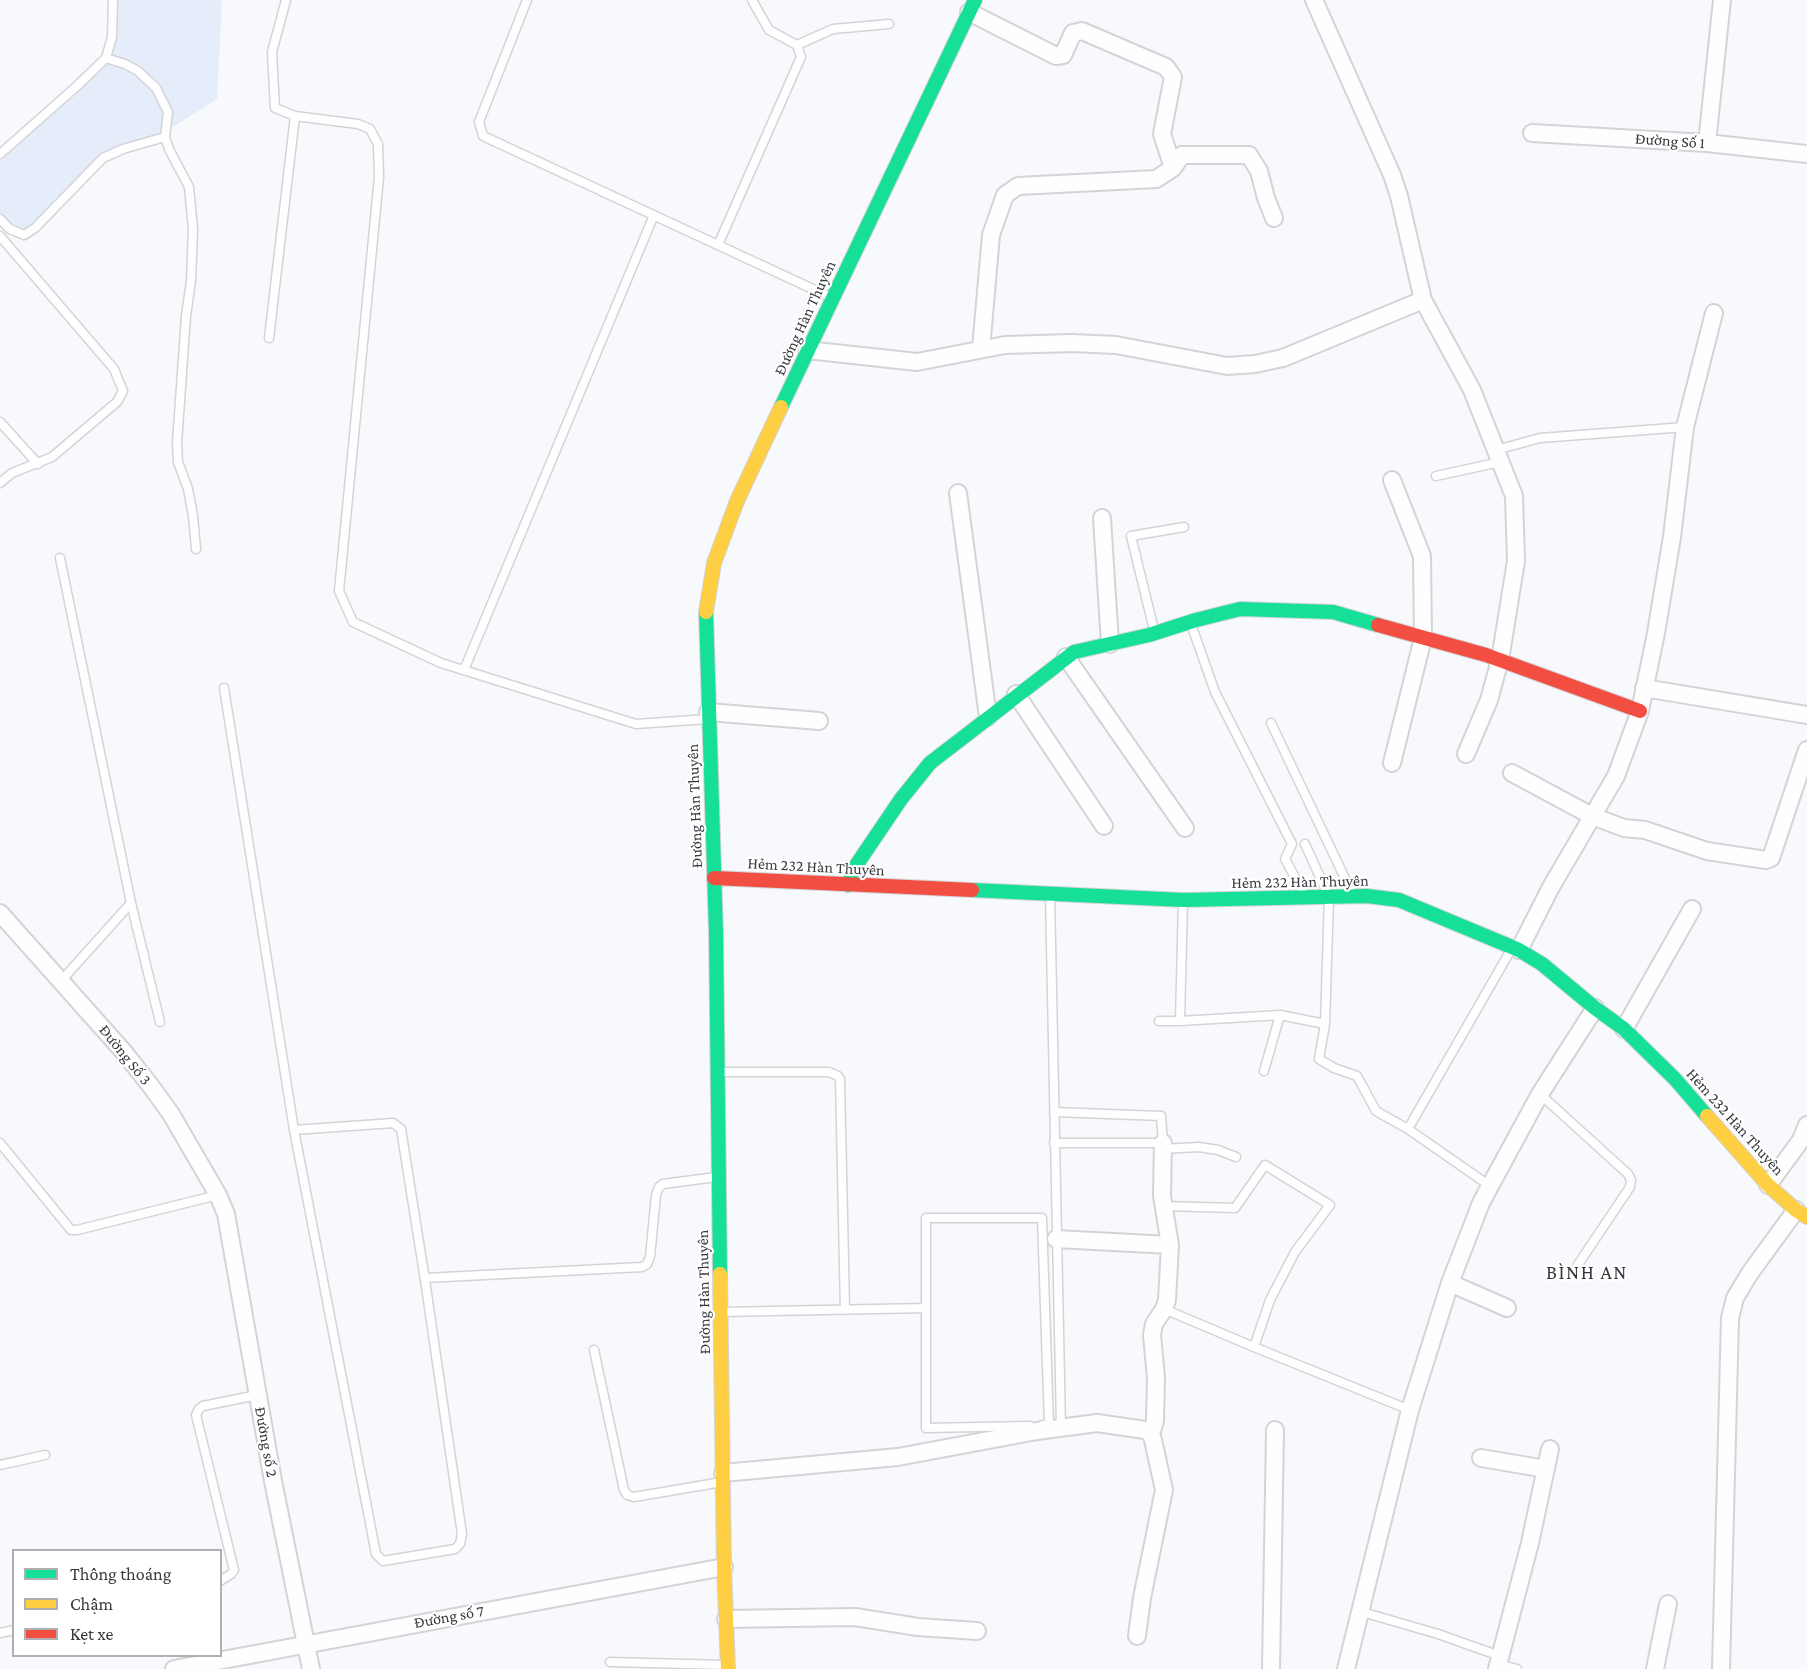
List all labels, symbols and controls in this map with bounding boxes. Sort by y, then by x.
street label: Đường Số 1 [1634,129,1706,153]
street label: Đường Hàn Thuyên [770,258,840,378]
street label: Đường Hàn Thuyên [683,743,707,869]
street label: Hẻm 232 Hàn Thuyên [747,854,885,880]
street label: Hẻm 232 Hàn Thuyên [1231,871,1369,893]
street label: Đường Số 3 [95,1021,155,1089]
street label: Hẻm 232 Hàn Thuyên [1682,1065,1788,1179]
street label: Đường Hàn Thuyên [693,1230,715,1354]
district label: BÌNH AN [1546,1261,1628,1285]
street label: Đường số 2 [250,1405,282,1479]
legend [12,1549,222,1657]
text: Thông thoáng [70,1564,171,1584]
text: Chậm [70,1594,113,1614]
street label: Đường số 7 [412,1601,486,1633]
text: Kẹt xe [70,1624,113,1644]

